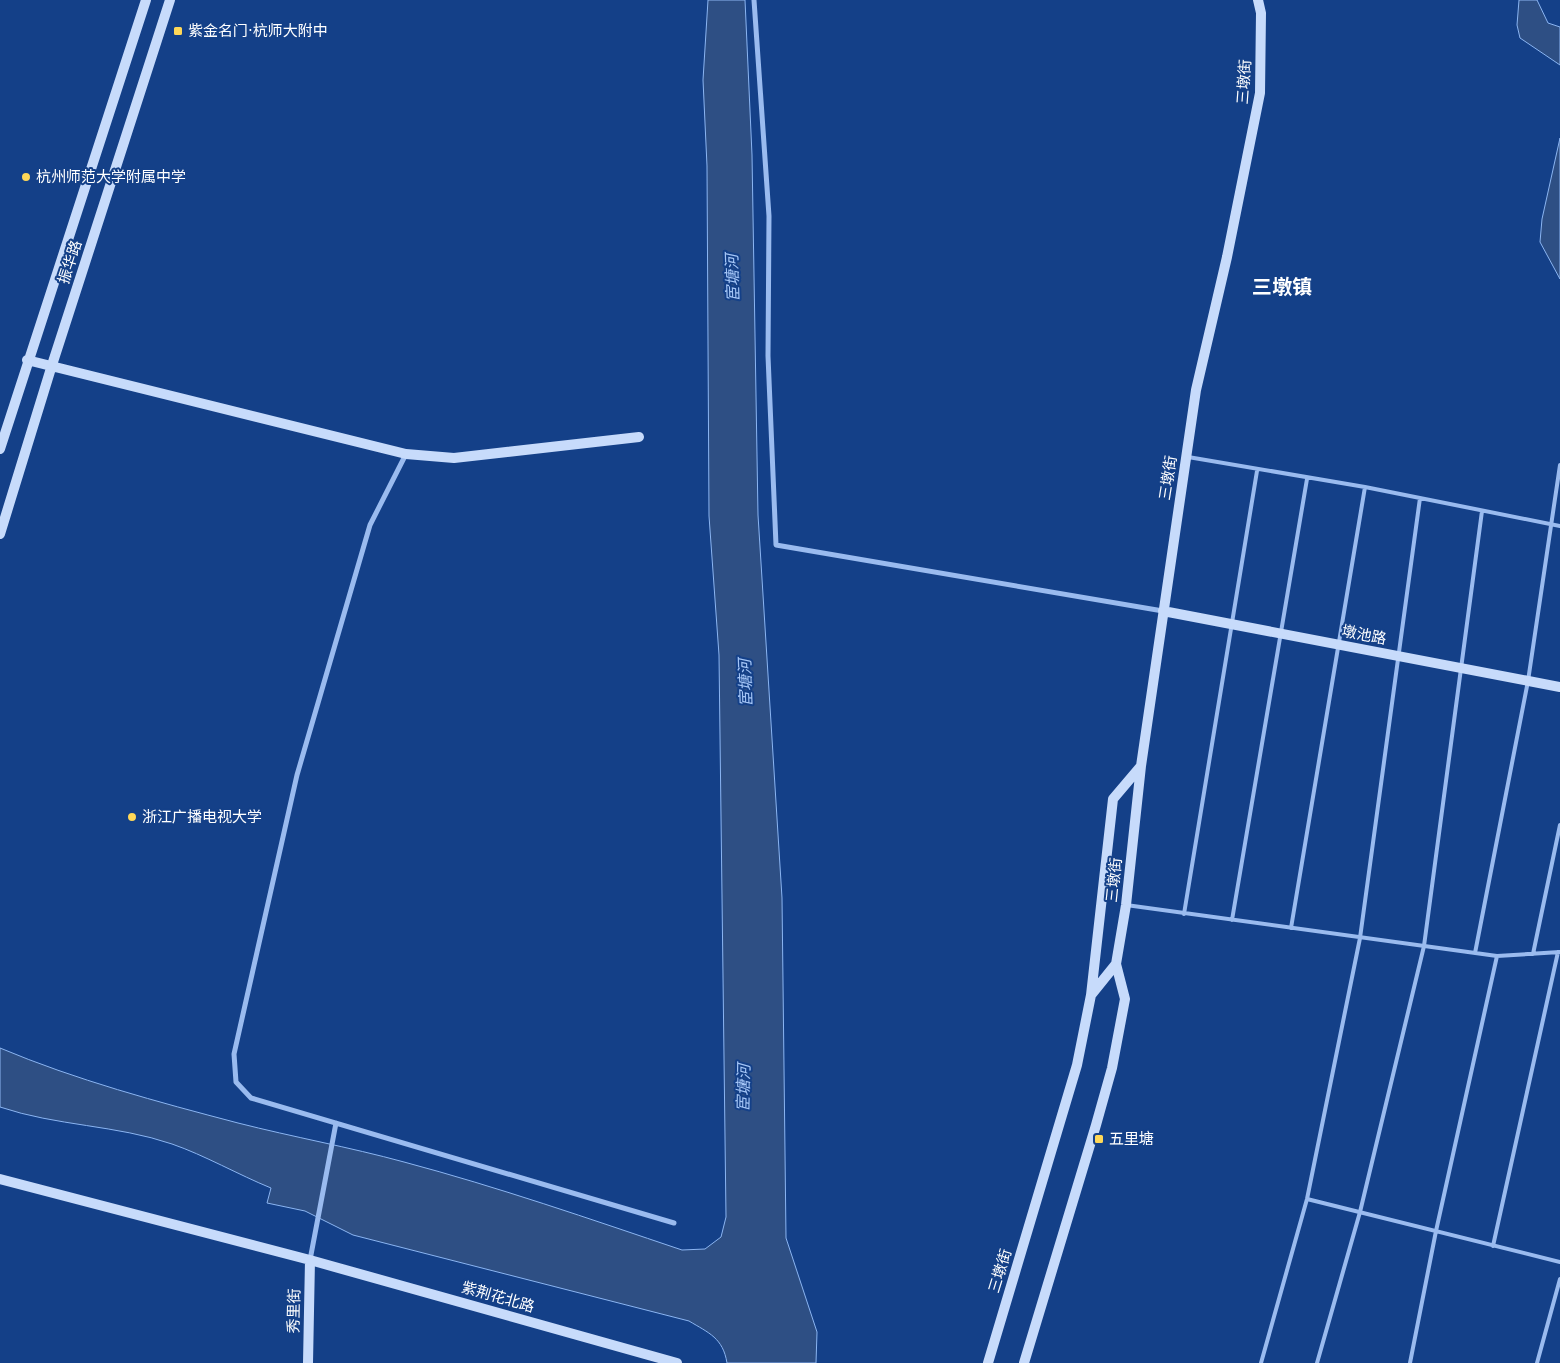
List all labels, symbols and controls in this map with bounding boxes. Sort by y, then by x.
place label: 紫金名门·杭师大附中 [188,22,328,40]
marker: 紫金名门·杭师大附中 [172,25,184,37]
street label: 三墩街 [1233,59,1255,105]
place label: 杭州师范大学附属中学 [36,168,186,186]
marker: 杭州师范大学附属中学 [20,171,32,183]
street label: 振华路 [54,238,86,286]
water label: 宦塘河 [722,251,743,302]
district label: 三墩镇 [1252,275,1312,299]
street label: 三墩街 [1156,454,1180,502]
street label: 墩池路 [1340,622,1388,648]
water label: 宦塘河 [735,656,756,707]
place label: 浙江广播电视大学 [142,808,262,826]
marker: 浙江广播电视大学 [126,811,138,823]
street label: 三墩街 [1103,857,1125,903]
water label: 宦塘河 [734,1061,753,1112]
place label: 五里塘 [1109,1130,1154,1148]
marker: 五里塘 [1093,1133,1105,1145]
street label: 三墩街 [985,1247,1015,1295]
street label: 紫荆花北路 [459,1278,537,1316]
street label: 秀里街 [285,1288,303,1334]

